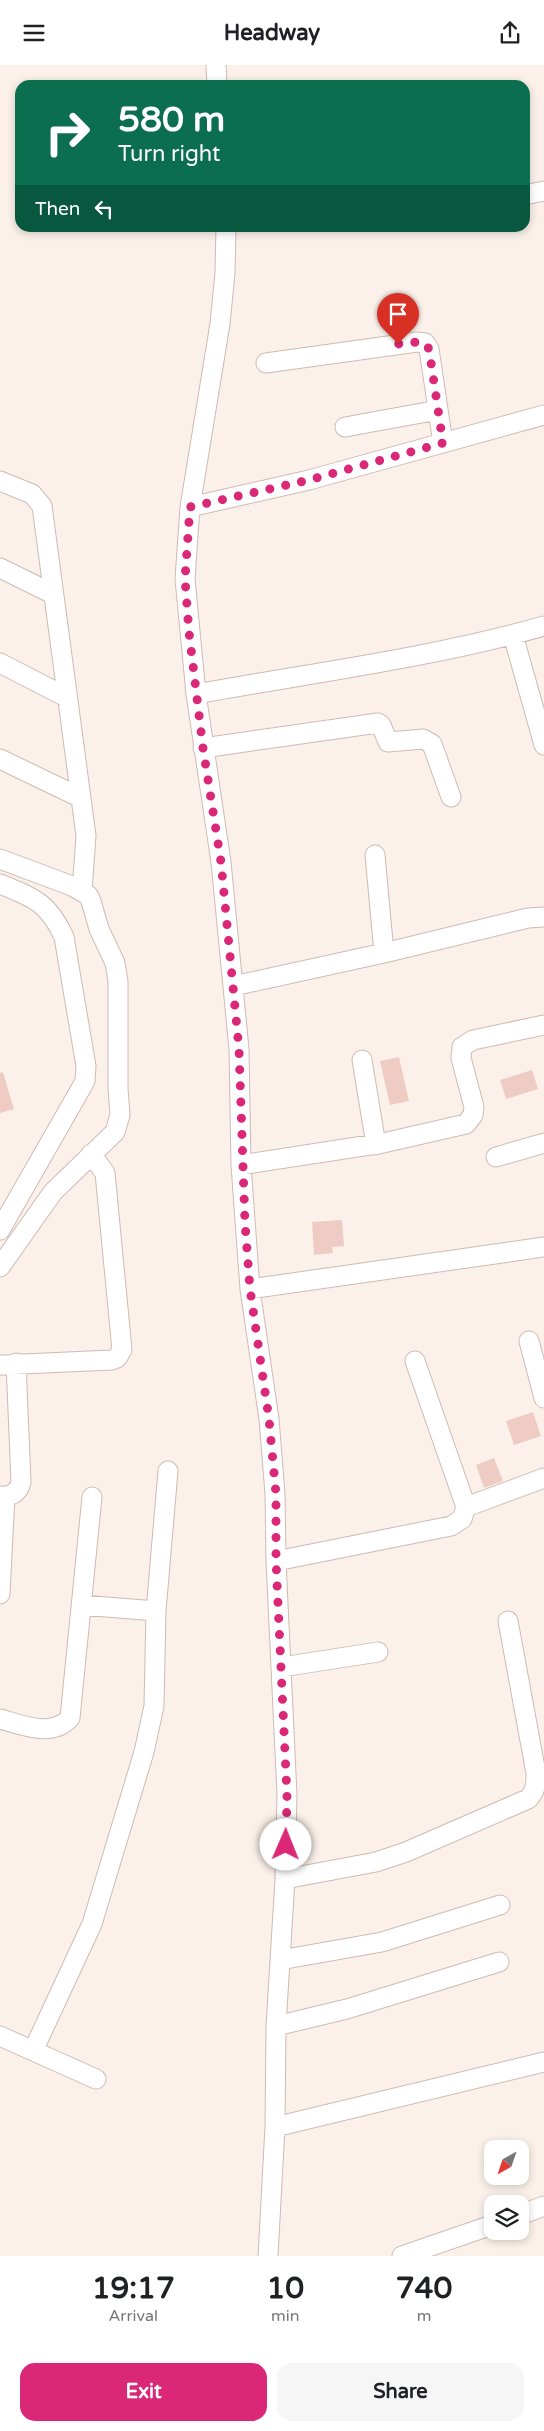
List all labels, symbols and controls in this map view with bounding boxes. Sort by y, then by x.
icon: menu [20,19,48,47]
icon: share [496,19,524,47]
text: Headway [224,20,320,46]
text: 580 m [118,99,225,141]
icon: right [35,100,100,165]
text: Turn right [118,141,220,167]
icon: left [90,195,118,223]
text: Then [35,198,80,220]
pin [377,293,419,344]
icon: arrive [384,300,412,328]
position arrow [259,1818,311,1870]
north arrow [484,2140,529,2185]
map controls [484,2140,529,2240]
button: layers [484,2195,529,2240]
text: 19:17 [92,2270,175,2307]
text: 10 [266,2270,304,2307]
text: 740 [396,2270,452,2307]
text: Arrival [109,2306,158,2326]
text: min [271,2306,300,2326]
text: m [417,2306,431,2326]
button: Exit [20,2363,267,2421]
button: Share [277,2363,524,2421]

